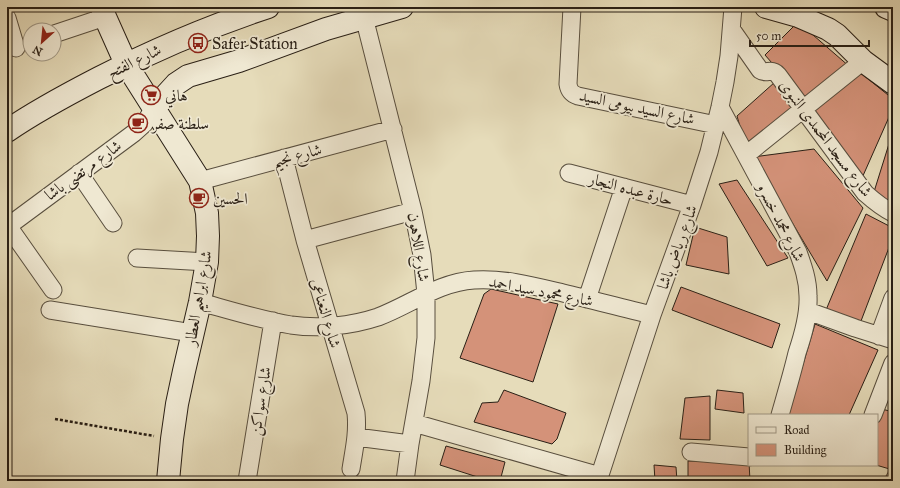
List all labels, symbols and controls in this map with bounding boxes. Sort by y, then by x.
north arrow [22,22,62,62]
scale bar [750,22,869,48]
text: 50 m [756,29,781,43]
bus stop icon: Safer Station [187,32,209,54]
place label: Safer Station [212,34,298,53]
street label: شارع الفتح [104,40,166,87]
text: N [30,42,45,58]
street label: شارع مسجد المحمدى النبوى [772,76,876,203]
supermarket icon: هاني [140,84,162,106]
street label: شارع السيد بيومى السيد [577,85,697,132]
place label: هاني [165,86,188,108]
cafe icon: سلطنة صفر [127,112,149,134]
place label: سلطنة صفر [150,114,209,134]
street label: شارع مرتضى باشا [41,136,127,207]
street label: شارع نجيم [270,139,326,177]
street label: حارة عبده النجار [585,168,675,209]
street label: شارع محمد خسرو [749,178,809,266]
cafe icon: الحسين [188,187,210,209]
place label: الحسين [213,189,248,208]
street label: شارع رياض باشا [653,202,705,293]
street label: شارع اللاهون [400,211,434,284]
street label: شارع ابراهيم العطار [180,249,223,350]
street label: شارع محمود سيد احمد [487,272,595,314]
street label: شارع النعناعى [303,276,345,351]
street label: شارع سواكن [245,365,279,438]
legend [748,414,878,466]
text: Road [784,423,810,437]
text: Building [784,443,827,458]

